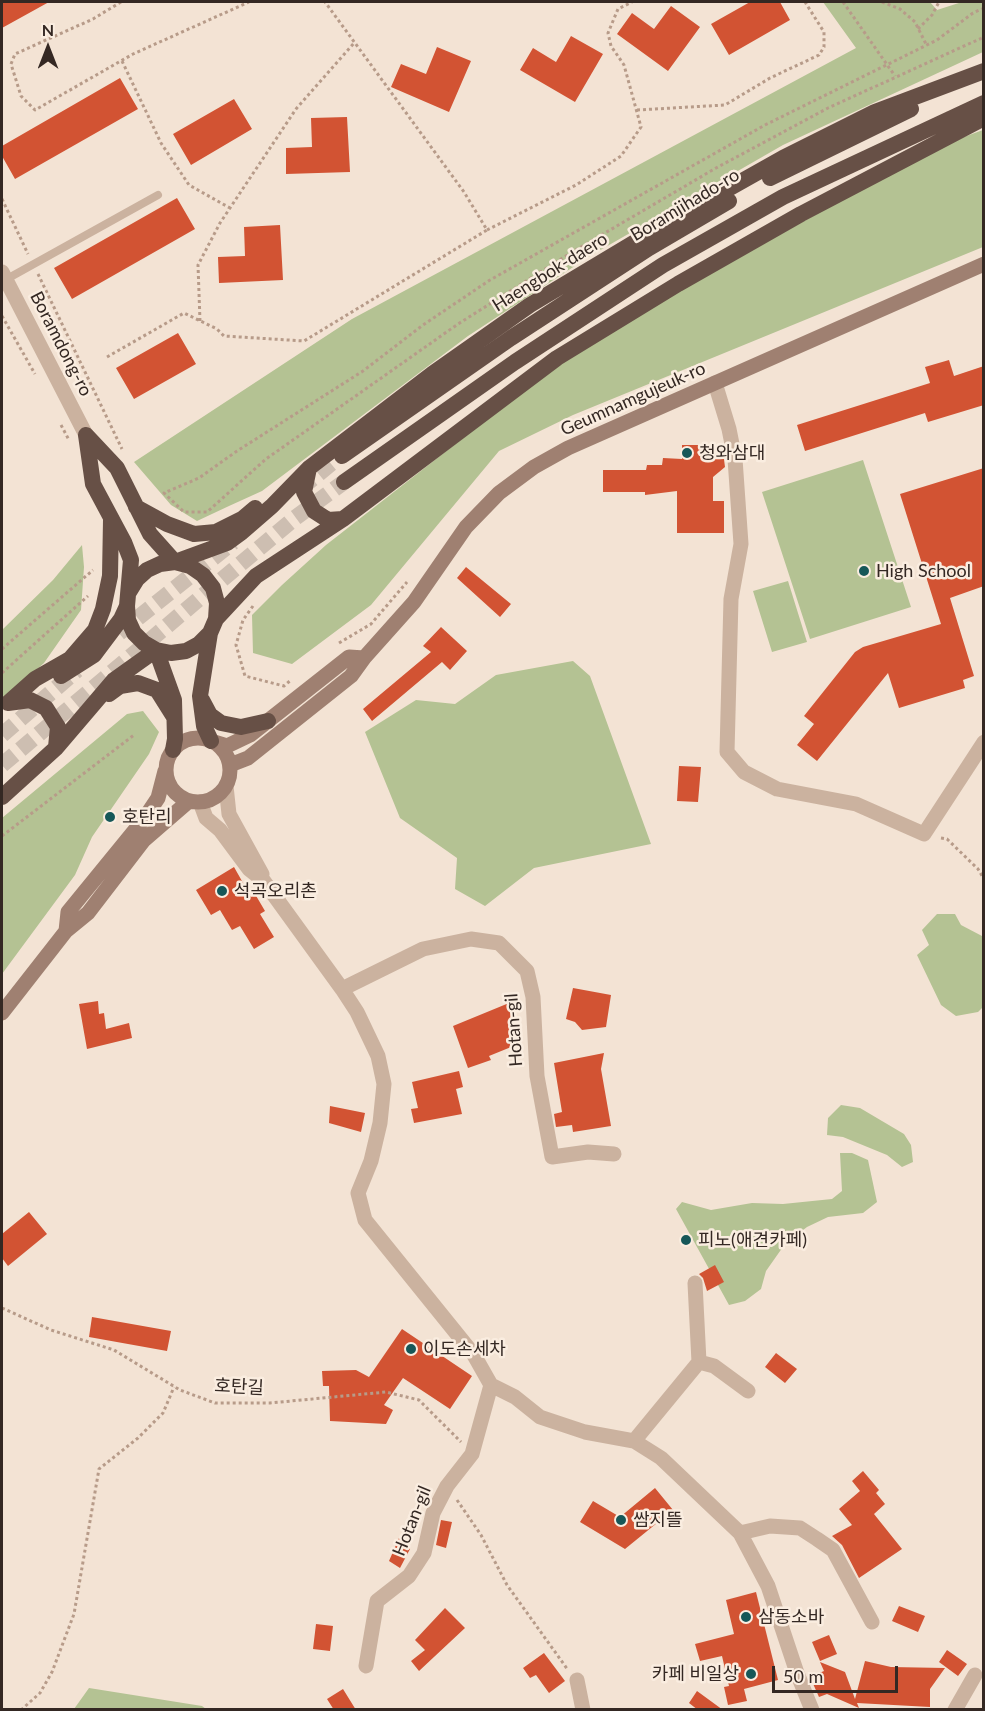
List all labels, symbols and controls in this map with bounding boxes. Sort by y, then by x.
north arrow [18,18,78,78]
text: N [42,20,54,39]
street label: Boramjihado-ro [627,164,743,246]
street label: Haengbok-daero [488,228,612,316]
street label: Boramdong-ro [25,288,97,400]
street label: Geumnamgujeuk-ro [557,357,709,441]
place label: 청와삼대 [699,442,765,464]
marker: 청와삼대 [680,446,694,460]
place label: High School [876,560,971,582]
marker: High School [857,564,871,578]
place label: 호탄리 [122,806,172,828]
marker: 호탄리 [103,810,117,824]
place label: 석곡오리촌 [234,880,317,902]
marker: 석곡오리촌 [215,884,229,898]
street label: Hotan-gil [501,993,527,1067]
place label: 피노(애견카페) [698,1229,807,1251]
marker: 피노(애견카페) [679,1233,693,1247]
place label: 이도손세차 [423,1338,506,1360]
marker: 이도손세차 [404,1342,418,1356]
street label: 호탄길 [214,1375,264,1399]
street label: Hotan-gil [388,1483,436,1559]
place label: 쌈지뜰 [633,1509,683,1531]
marker: 쌈지뜰 [614,1513,628,1527]
place label: 삼동소바 [758,1606,824,1628]
marker: 삼동소바 [739,1610,753,1624]
scale bar [775,1654,901,1692]
place label: 카페 비일상 [652,1663,739,1685]
text: 50 m [783,1665,823,1687]
marker: 카페 비일상 [744,1667,758,1681]

